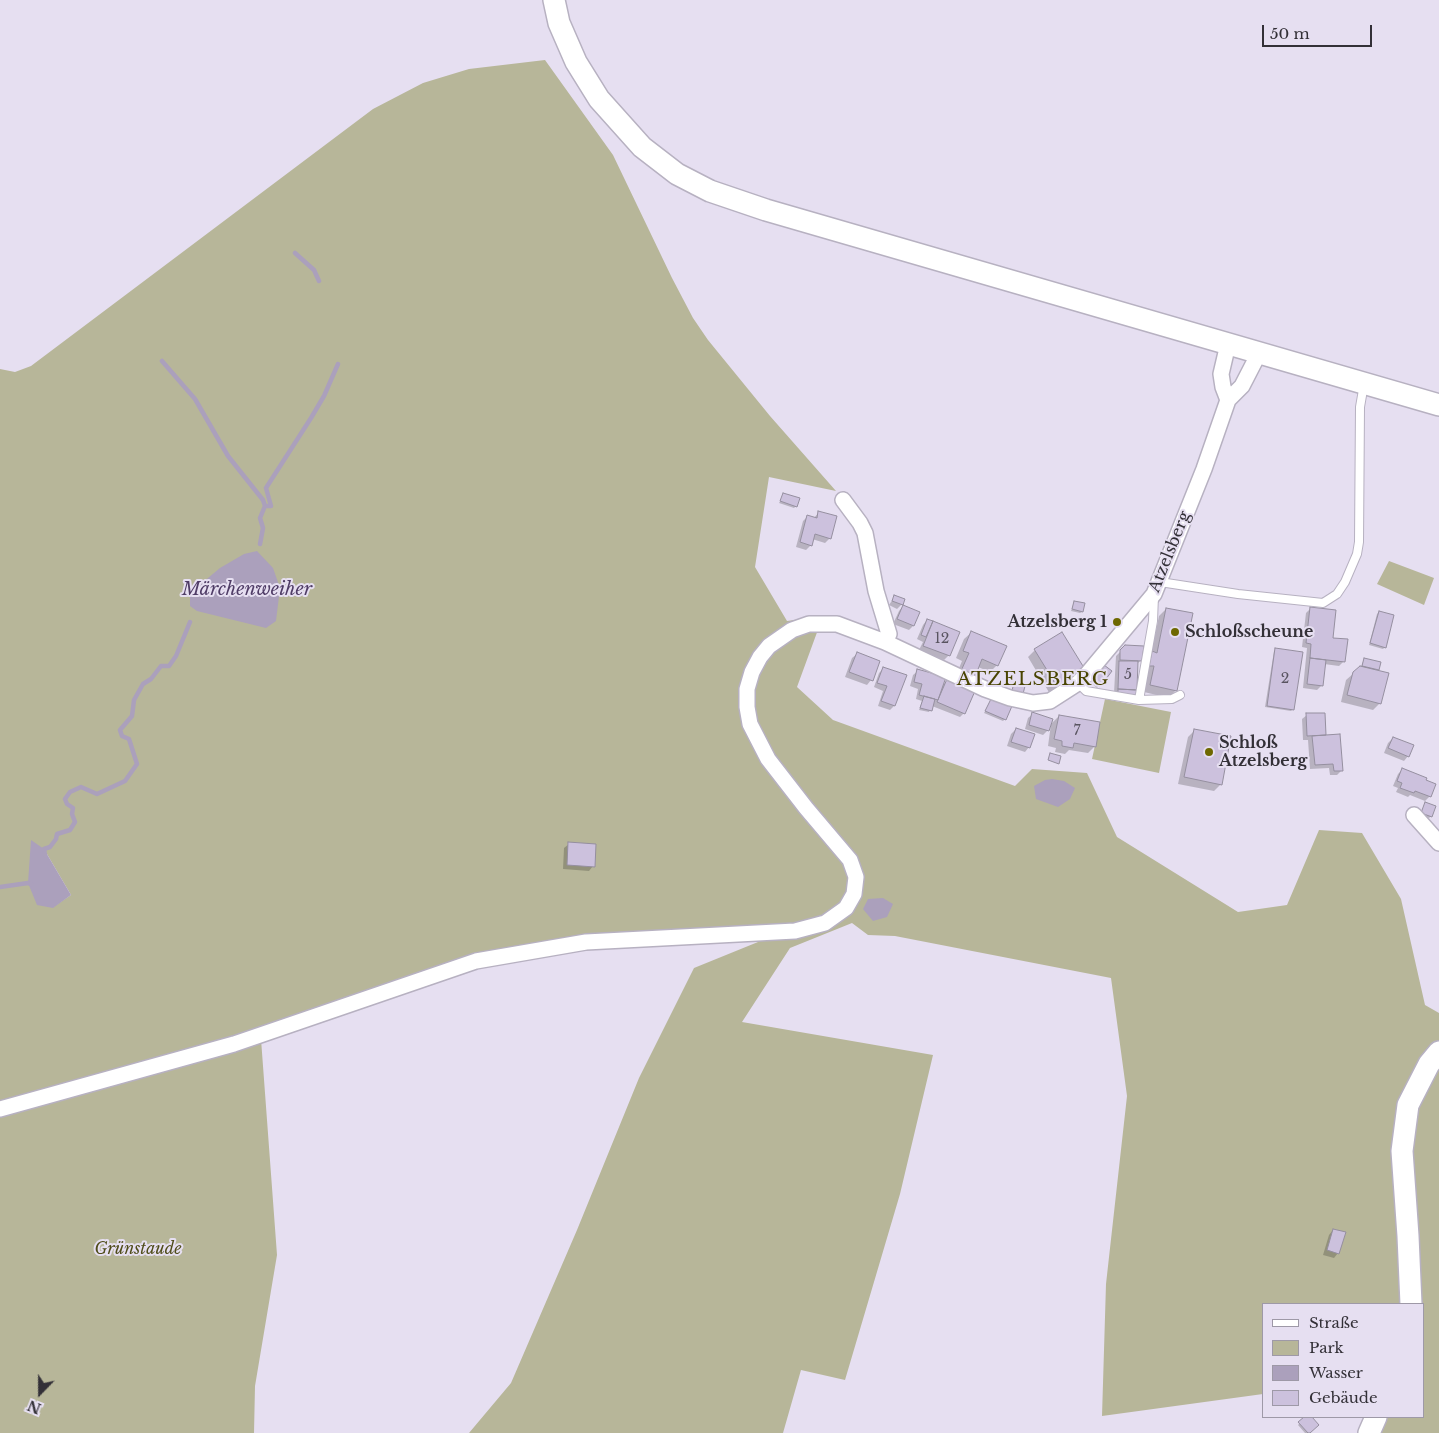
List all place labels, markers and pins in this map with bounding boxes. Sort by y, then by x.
place label: Atzelsberg 1 [1007,612,1107,632]
marker: Atzelsberg 1 [1111,616,1123,628]
place label: Schloßscheune [1185,622,1313,642]
marker: Schloßscheune [1169,626,1181,638]
place label: Schloß Atzelsberg [1219,733,1307,771]
marker: Schloß Atzelsberg [1203,746,1215,758]

